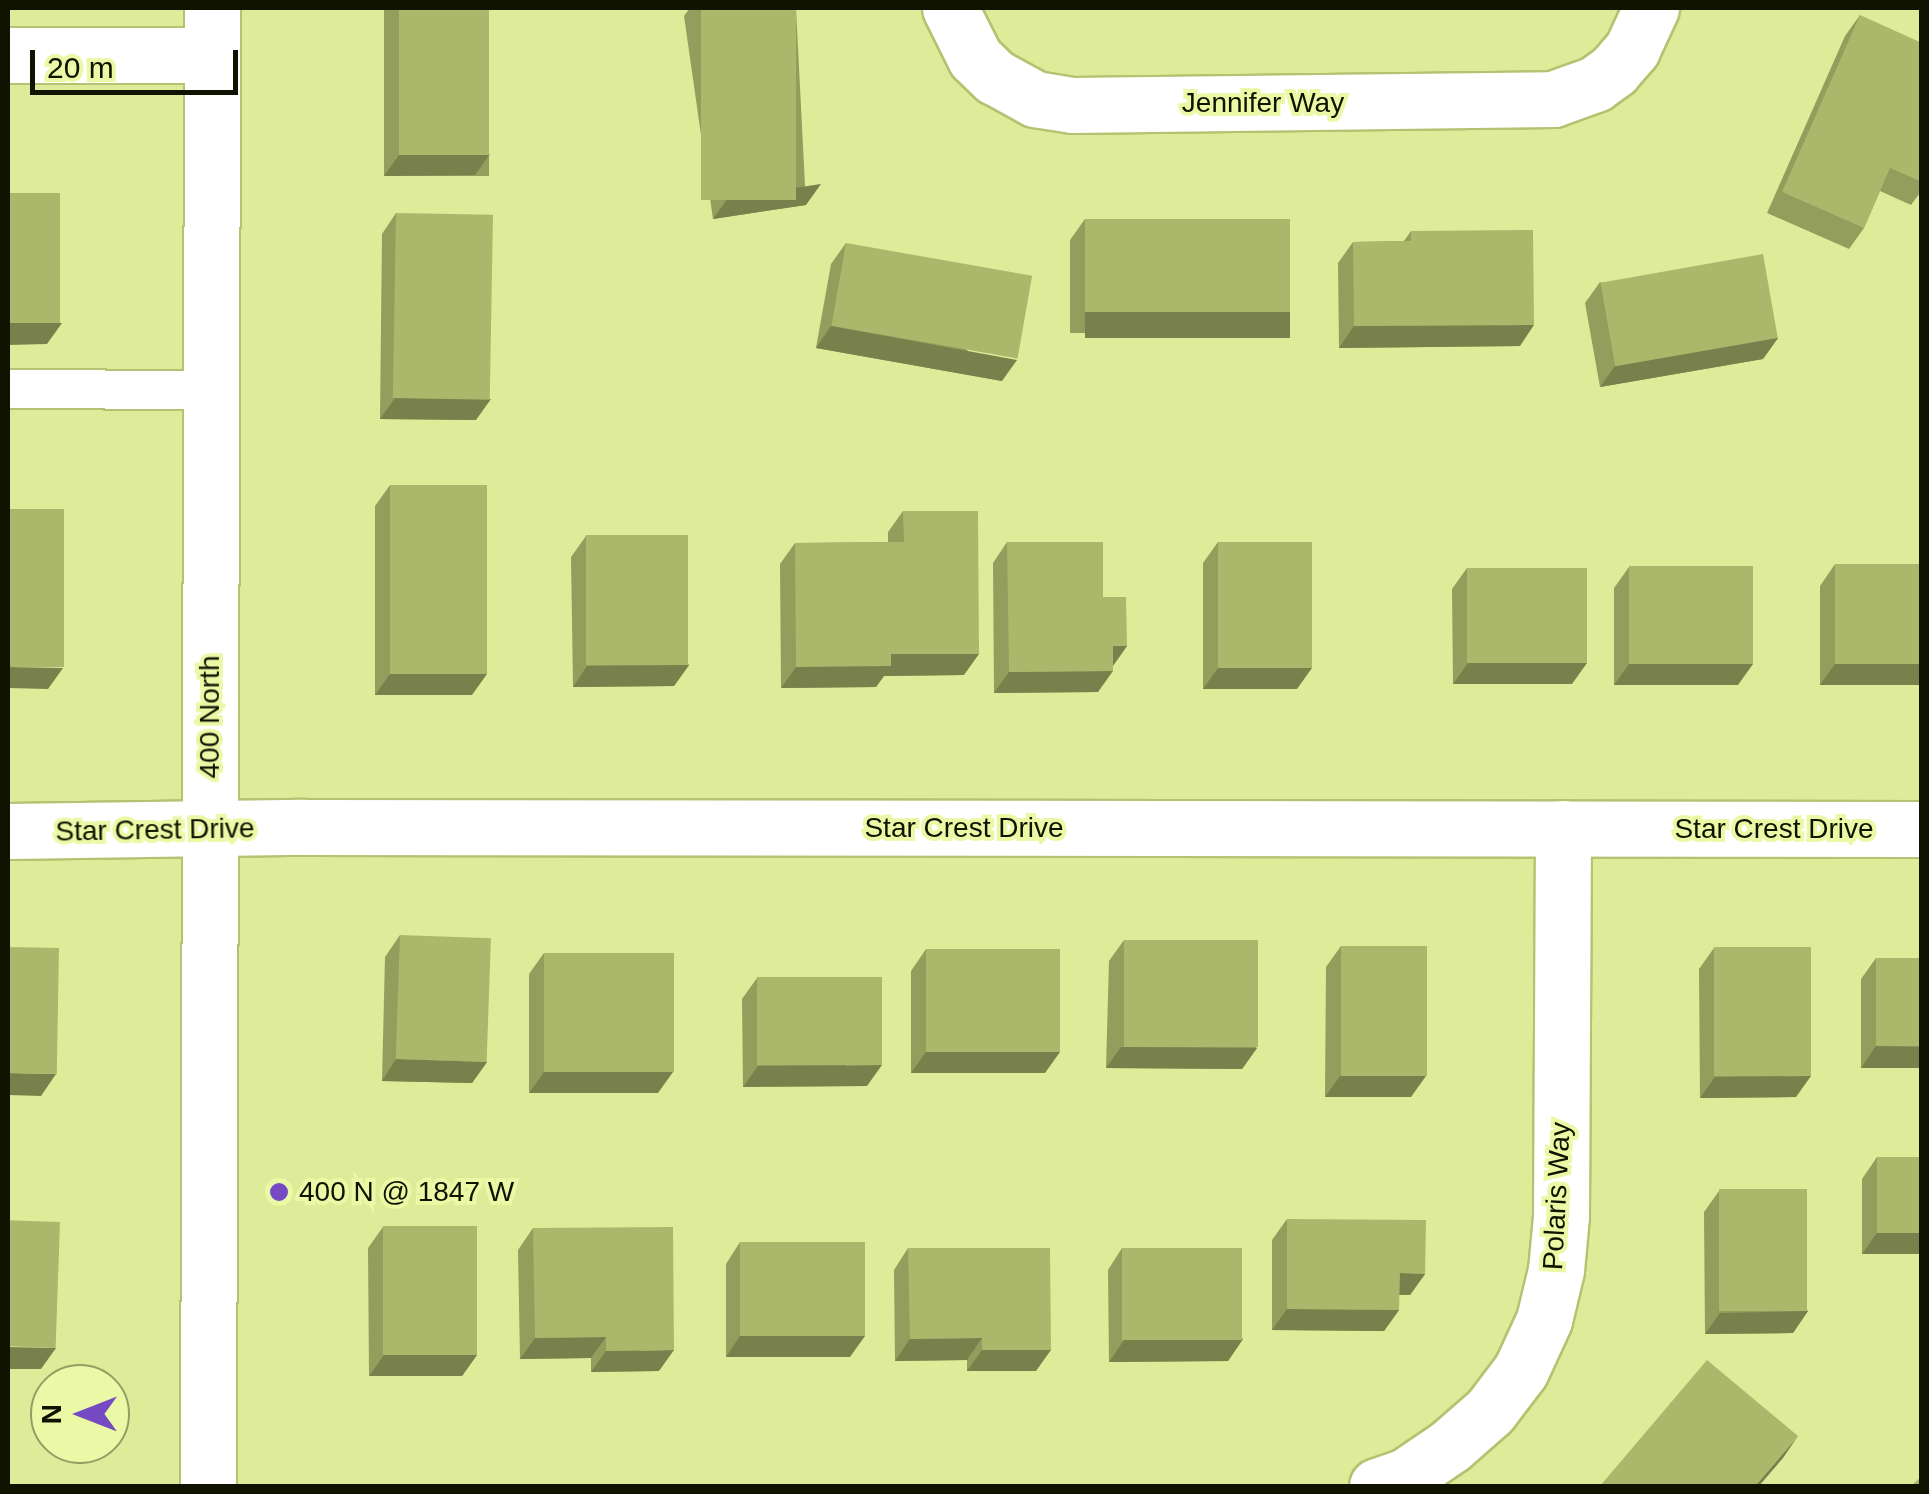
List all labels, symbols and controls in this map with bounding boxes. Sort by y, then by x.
scale bar [35,30,242,92]
text: 20 m [47,51,114,84]
street label: Jennifer Way [1182,86,1344,120]
street label: 400 North [193,656,227,778]
street label: Star Crest Drive [55,811,255,849]
street label: Star Crest Drive [864,811,1064,845]
street label: Star Crest Drive [1674,812,1874,846]
street label: Polaris Way [1536,1121,1578,1271]
place label: 400 N @ 1847 W [299,1175,514,1209]
marker: 400 N @ 1847 W [268,1181,290,1203]
north arrow [30,1364,130,1464]
text: N [36,1404,67,1424]

